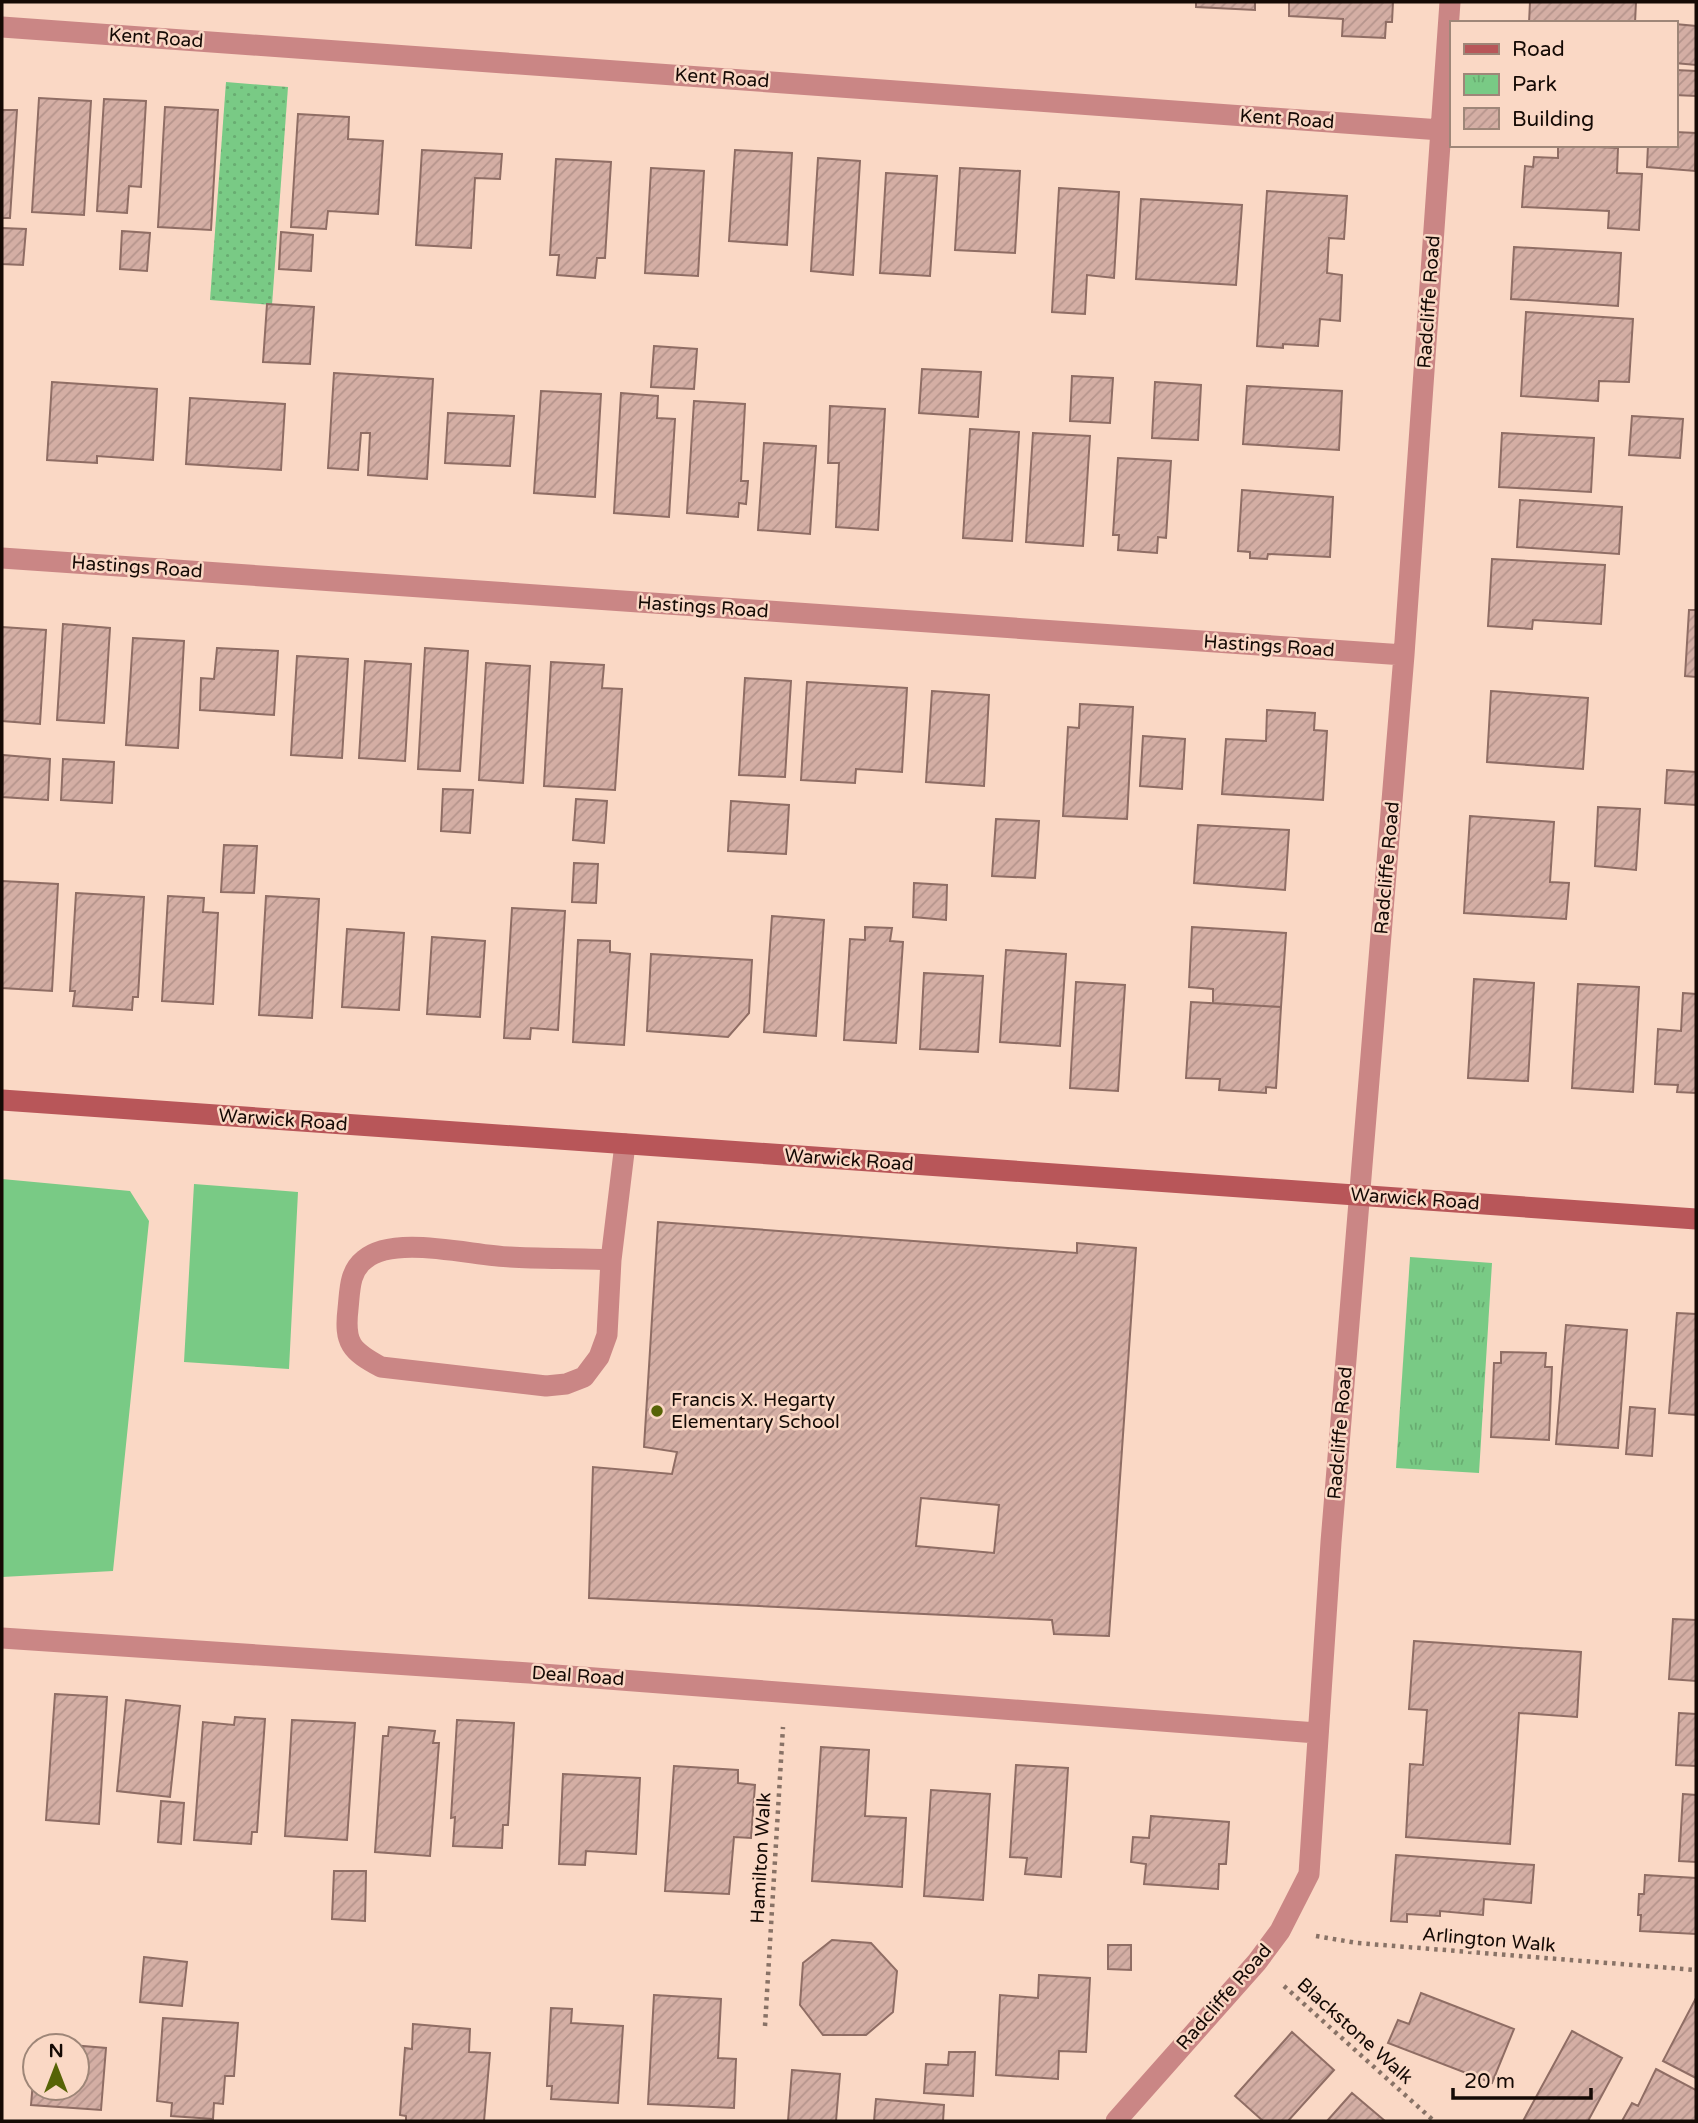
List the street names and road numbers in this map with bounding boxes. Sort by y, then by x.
street label: Kent Road [108,24,204,52]
street label: Kent Road [674,64,770,92]
street label: Kent Road [1239,105,1335,133]
street label: Radcliffe Road [1413,235,1445,369]
street label: Hastings Road [71,551,203,583]
street label: Hastings Road [637,591,769,623]
street label: Hastings Road [1203,630,1335,662]
street label: Radcliffe Road [1370,801,1404,935]
street label: Warwick Road [218,1105,348,1135]
street label: Warwick Road [784,1145,914,1175]
street label: Warwick Road [1350,1184,1480,1214]
street label: Radcliffe Road [1323,1366,1357,1500]
street label: Deal Road [531,1662,625,1690]
street label: Hamilton Walk [747,1792,775,1924]
street label: Arlington Walk [1421,1923,1557,1957]
street label: Radcliffe Road [1172,1939,1276,2055]
street label: Blackstone Walk [1293,1973,1417,2089]

